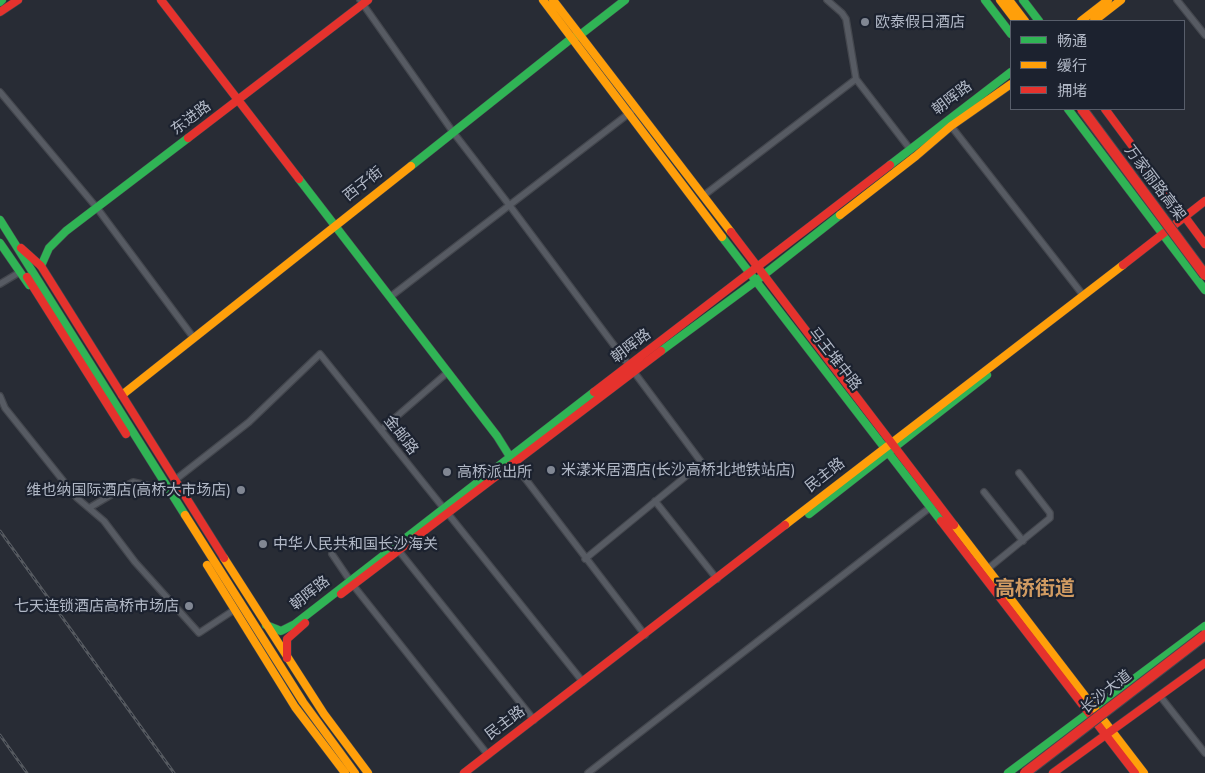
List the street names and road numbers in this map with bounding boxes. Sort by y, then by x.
street label: 朝晖路 [929,77,975,119]
street label: 东进路 [168,97,214,139]
street label: 万家丽路高架 [1121,142,1189,224]
street label: 西子街 [340,163,386,205]
street label: 马王堆中路 [805,324,865,394]
street label: 朝晖路 [608,325,654,367]
street label: 金邮路 [380,412,422,458]
street label: 民主路 [802,454,848,496]
street label: 朝晖路 [287,572,333,614]
street label: 长沙大道 [1077,666,1135,718]
street label: 民主路 [482,702,528,744]

